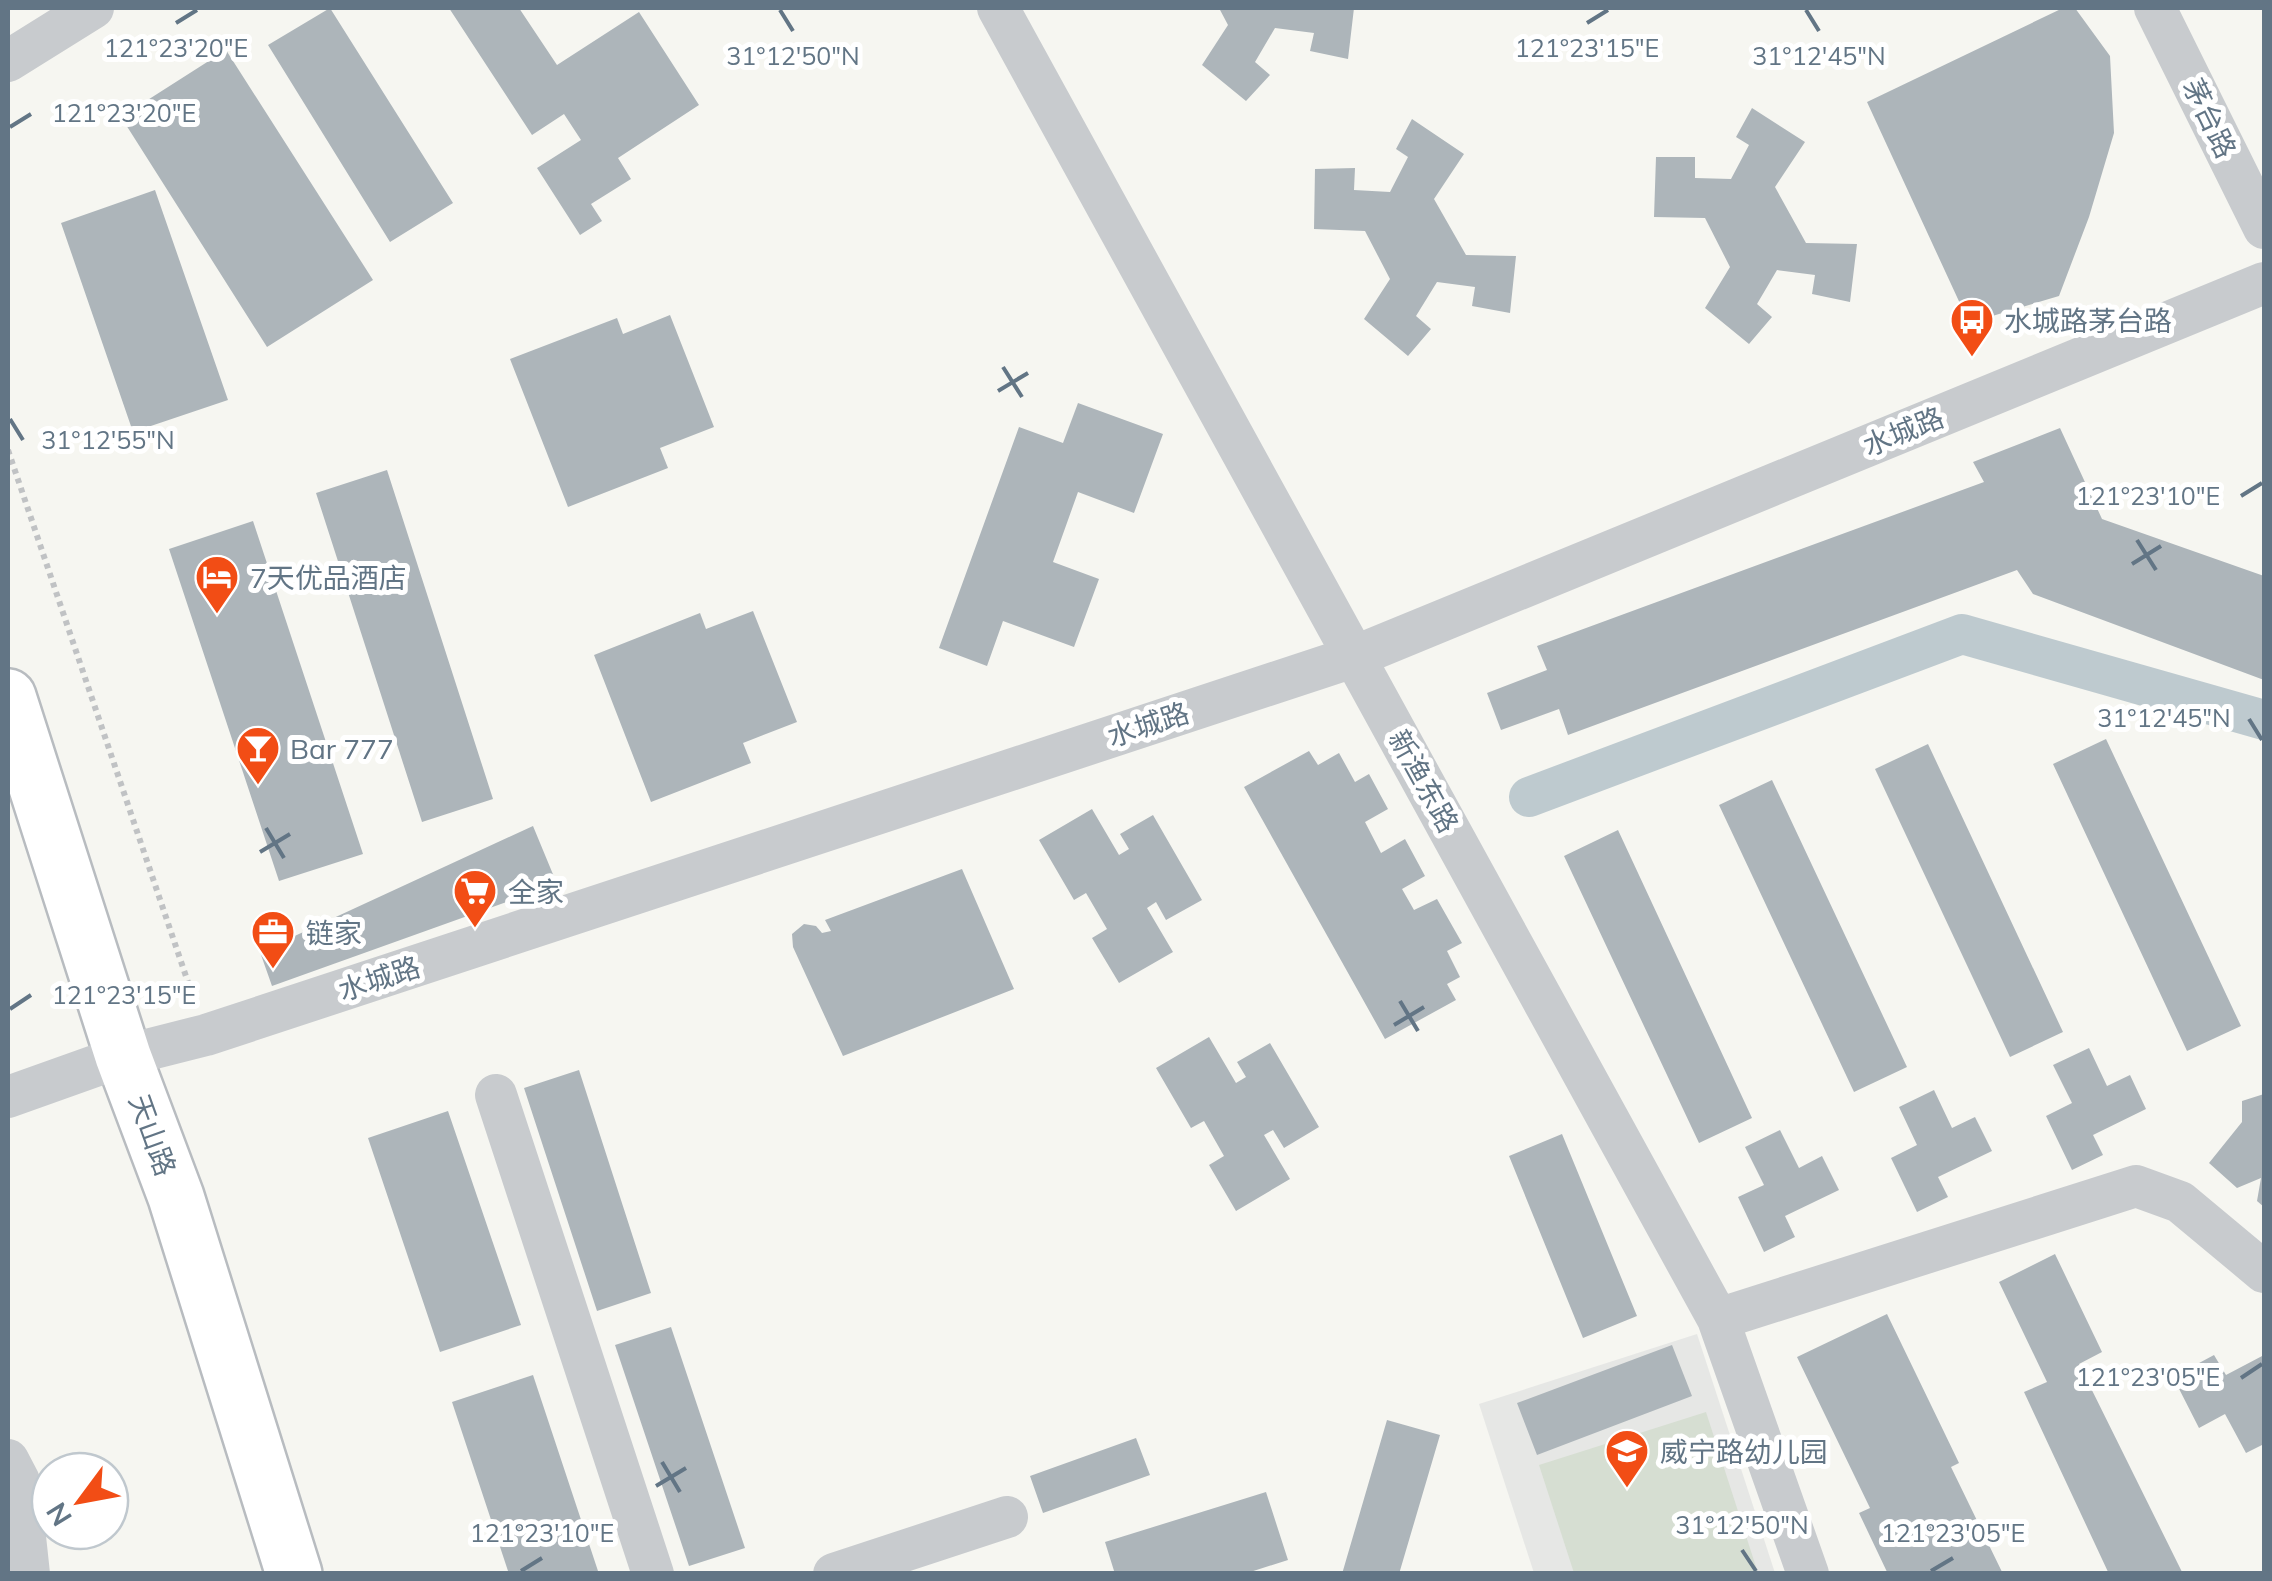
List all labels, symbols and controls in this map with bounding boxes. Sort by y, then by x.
text: 121°23'20"E [104,32,248,63]
text: 121°23'15"E [1515,32,1659,63]
text: 31°12'50"N [726,40,860,71]
text: 31°12'45"N [1752,40,1886,71]
street label: 茅台路 [2176,73,2244,163]
text: 121°23'20"E [52,97,196,128]
bus stop icon: 水城路茅台路 [1949,297,1995,358]
place label: 水城路茅台路 [2004,303,2172,338]
street label: 水城路 [1857,399,1949,463]
text: 31°12'55"N [41,424,175,455]
text: 121°23'10"E [2076,480,2220,511]
hotel icon: 7天优品酒店 [194,554,240,615]
place label: 7天优品酒店 [250,560,407,595]
street label: 水城路 [1103,694,1193,754]
text: 31°12'45"N [2097,702,2231,733]
street label: 新渔东路 [1382,724,1466,838]
bar icon: Bar 777 [235,725,281,786]
place label: Bar 777 [290,731,394,766]
supermarket icon: 全家 [452,868,498,929]
place label: 全家 [508,874,564,909]
office icon: 链家 [250,909,296,970]
place label: 链家 [306,915,362,950]
street label: 水城路 [334,948,424,1008]
text: 121°23'15"E [52,979,196,1010]
street label: 天山路 [122,1090,184,1180]
text: 121°23'05"E [2076,1361,2220,1392]
school or university icon: 威宁路幼儿园 [1604,1428,1650,1489]
place label: 威宁路幼儿园 [1660,1434,1828,1469]
north arrow [30,1451,130,1551]
text: N [38,1496,79,1533]
text: 31°12'50"N [1675,1509,1809,1540]
text: 121°23'10"E [470,1517,614,1548]
text: 121°23'05"E [1881,1517,2025,1548]

